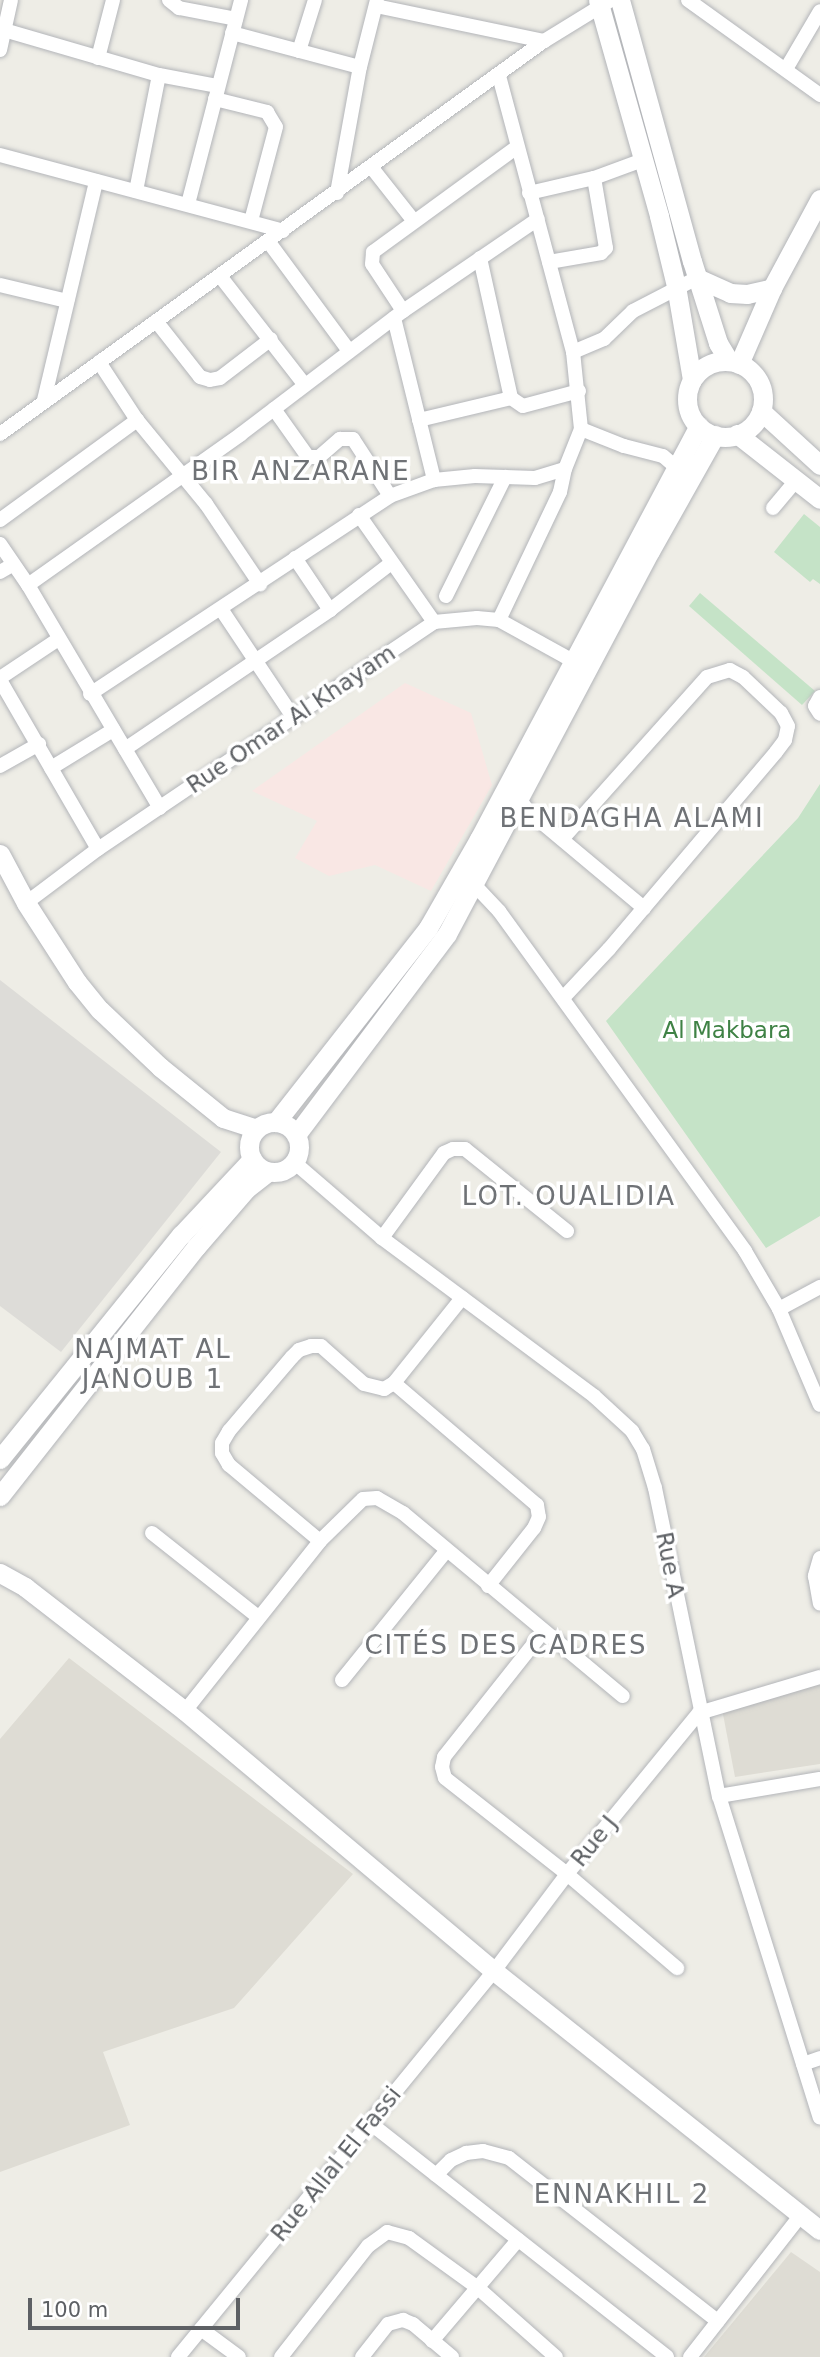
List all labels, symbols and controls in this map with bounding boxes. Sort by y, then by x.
district label: BIR ANZARANE [193,456,409,488]
street label: Rue Omar Al Khayam [181,639,401,799]
district label: BENDAGHA ALAMI [501,803,763,835]
park label: Al Makbara [663,1016,791,1044]
district label: LOT. OUALIDIA [463,1181,675,1213]
district label: NAJMAT AL JANOUB 1 [75,1334,231,1396]
street label: Rue A [650,1530,690,1600]
district label: CITÉS DES CADRES [366,1630,646,1662]
street label: Rue J [565,1810,623,1872]
street label: Rue Allal El Fassi [265,2081,407,2247]
district label: ENNAKHIL 2 [535,2179,709,2211]
scale bar [32,2284,243,2328]
text: 100 m [41,2298,108,2322]

